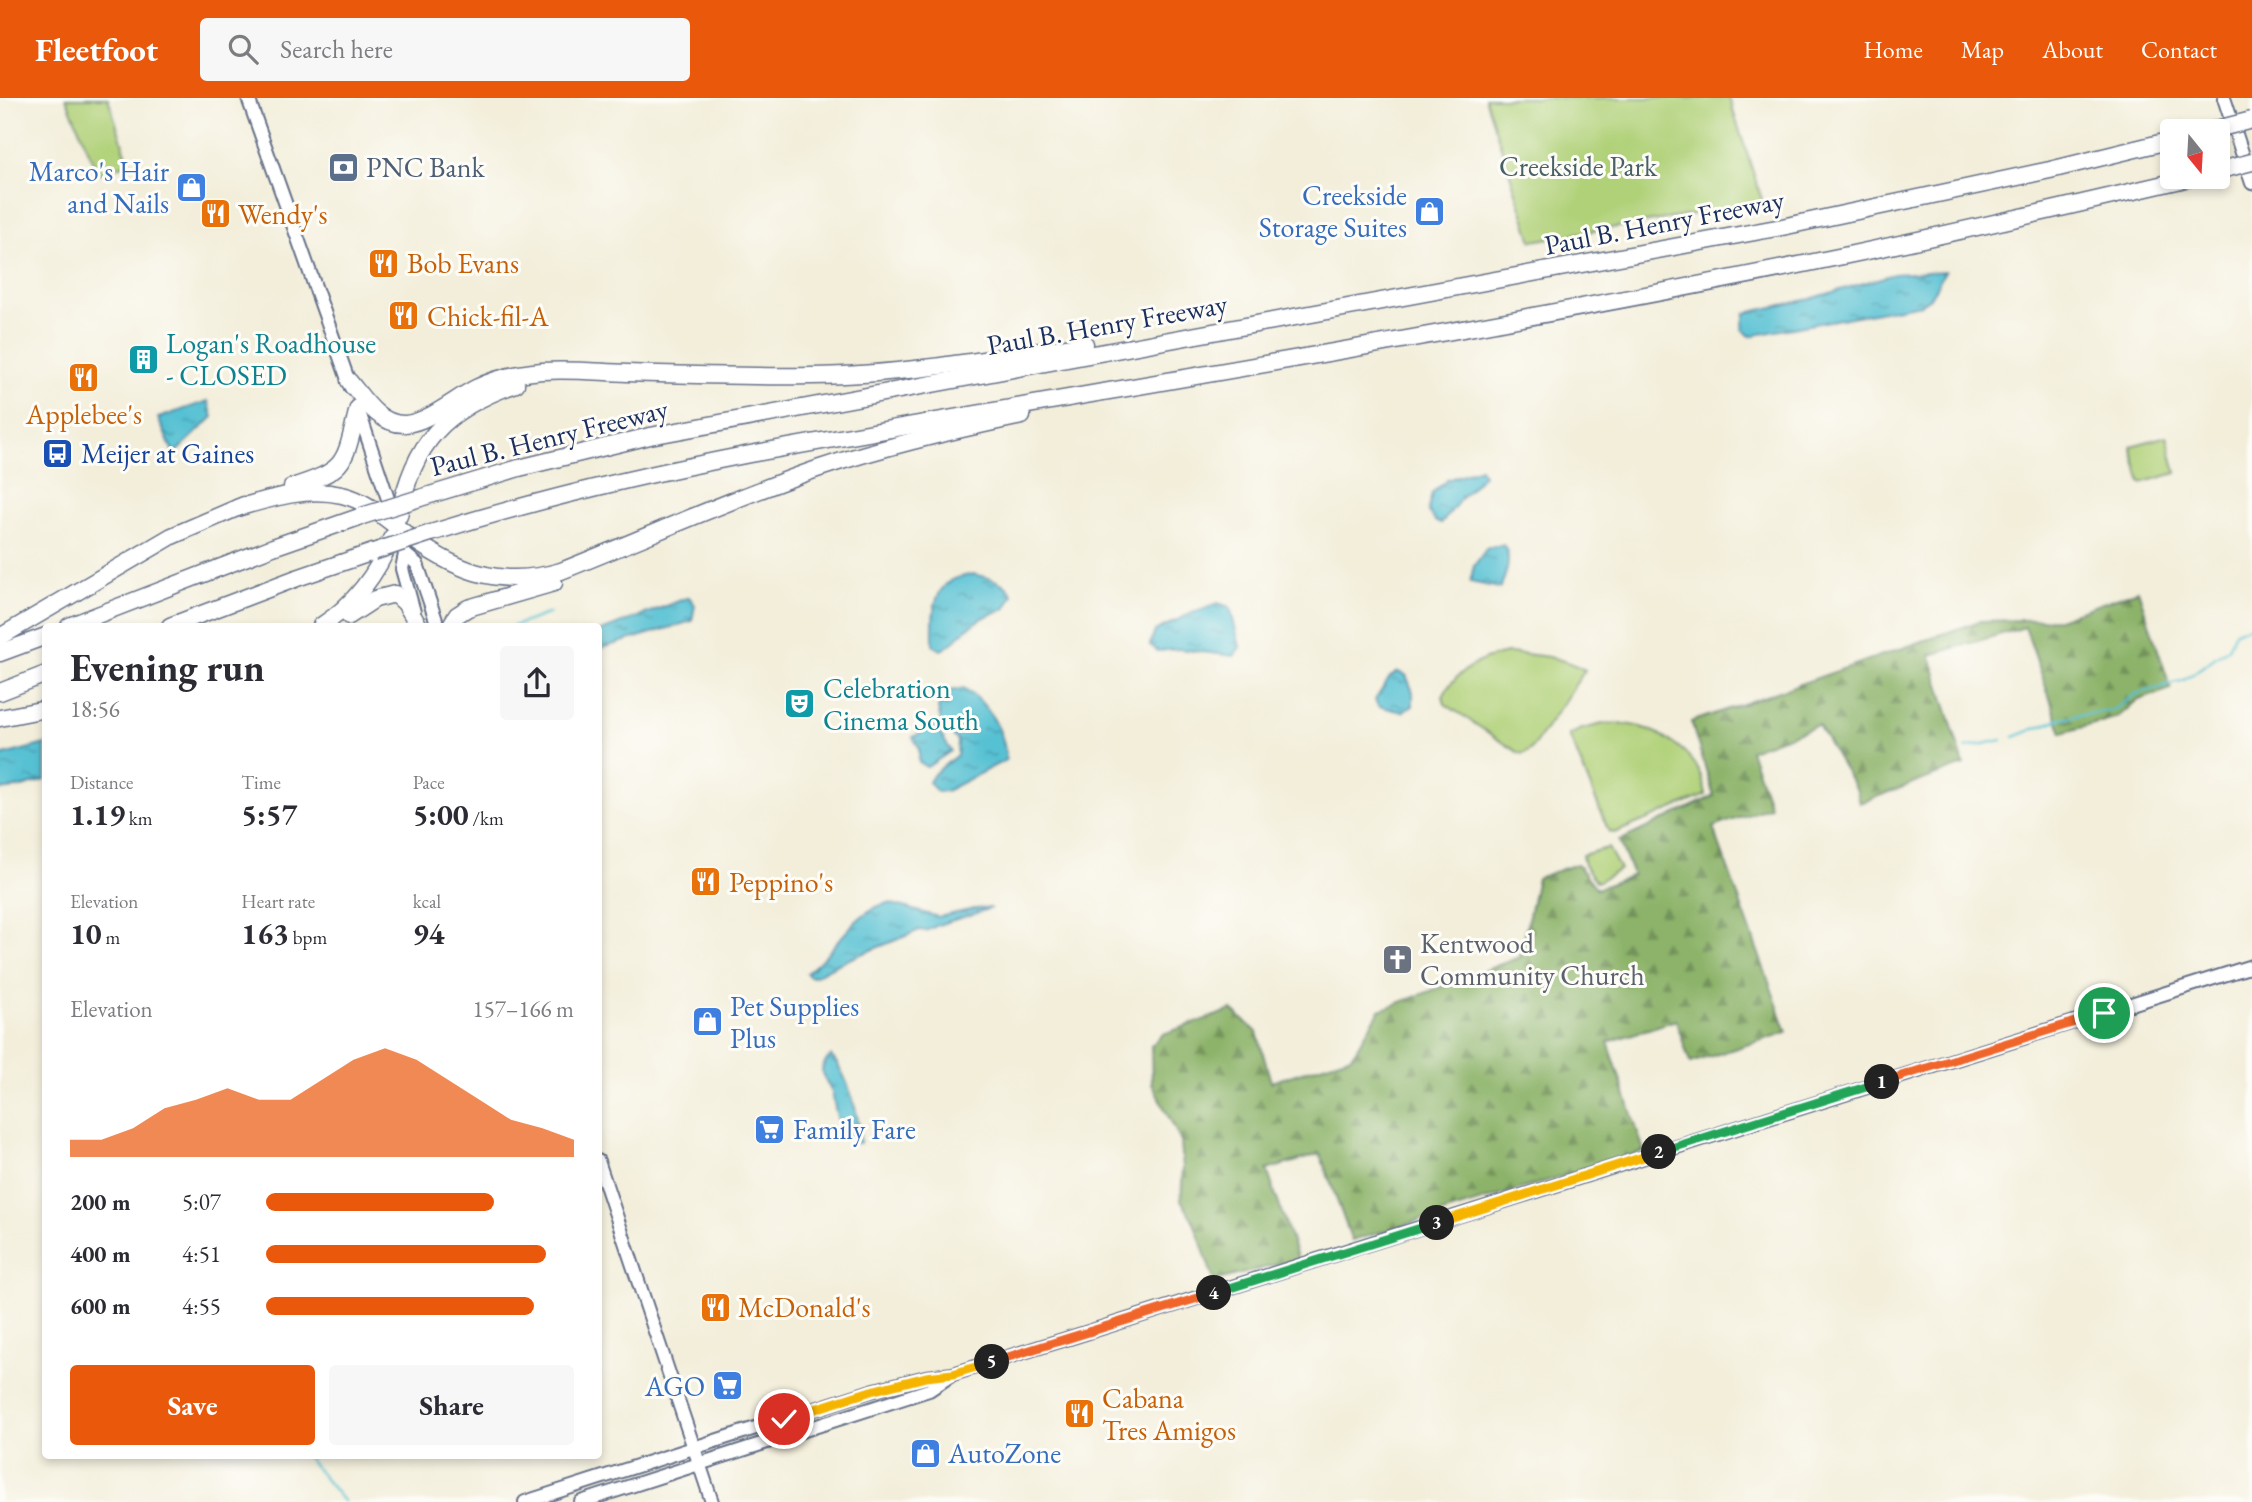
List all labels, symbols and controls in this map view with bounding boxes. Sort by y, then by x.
search box [200,18,690,81]
text: Fleetfoot [35,28,158,71]
icon: search [224,30,262,68]
text: Search here [280,32,393,66]
text: Home [1863,34,1923,65]
text: Map [1961,34,2004,65]
text: About [2042,34,2103,65]
text: Contact [2141,34,2217,65]
north arrow [2160,119,2230,189]
map controls [2160,119,2230,189]
park label: Creekside Park [1499,148,1658,184]
place label: PNC Bank [366,149,486,185]
bank icon: PNC Bank [326,150,360,184]
place label: Marco's Hair and Nails [29,153,170,221]
shop icon: Marco's Hair and Nails [175,170,209,204]
place label: Creekside Storage Suites [1259,177,1407,245]
street label: Paul B. Henry Freeway [1541,181,1788,263]
shop icon: Creekside Storage Suites [1413,194,1447,228]
place label: Wendy's [238,196,328,232]
restaurant icon: Wendy's [198,197,232,231]
place label: Bob Evans [407,245,519,281]
restaurant icon: Bob Evans [367,246,401,280]
street label: Paul B. Henry Freeway [984,285,1231,363]
place label: Chick-fil-A [427,298,549,334]
restaurant icon: Chick-fil-A [387,299,421,333]
place label: Logan's Roadhouse - CLOSED [166,325,376,393]
building icon: Logan's Roadhouse - CLOSED [126,342,160,376]
restaurant icon: Applebee's [67,360,101,394]
street label: Paul B. Henry Freeway [426,390,672,484]
place label: Applebee's [25,396,142,432]
place label: Meijer at Gaines [81,435,254,471]
bus stop icon: Meijer at Gaines [41,436,75,470]
text: Evening run [70,643,265,692]
button: share [500,646,574,720]
place label: Celebration Cinema South [823,670,979,738]
theatre icon: Celebration Cinema South [783,687,817,721]
text: 18:56 [70,694,120,724]
text: Distance [70,770,133,795]
text: Time [241,770,281,795]
text: Pace [413,770,445,795]
text: 1.19 [70,795,125,834]
text: 5:57 [241,795,297,834]
text: 5:00 [413,795,469,834]
text: km [125,806,153,831]
text: /km [469,806,504,831]
place label: Peppino's [729,864,833,900]
restaurant icon: Peppino's [689,865,723,899]
text: Elevation [70,889,138,914]
text: Heart rate [241,889,315,914]
text: kcal [413,889,441,914]
text: 10 [70,914,102,953]
text: 163 [241,914,289,953]
text: 94 [413,914,444,953]
text: m [102,925,120,950]
text: bpm [289,925,327,950]
place label: Kentwood Community Church [1420,925,1645,993]
church icon: Kentwood Community Church [1380,942,1414,976]
pin [2074,983,2134,1043]
place label: Pet Supplies Plus [730,988,859,1056]
text: Elevation [70,994,153,1024]
text: 157–166 m [473,994,574,1024]
icon: arrive [2085,994,2123,1032]
shop icon: Pet Supplies Plus [690,1005,724,1039]
pin: 1 [1864,1065,1899,1100]
text: 1 [1876,1069,1887,1094]
place label: Family Fare [793,1111,916,1147]
supermarket icon: Family Fare [753,1112,787,1146]
pin: 2 [1642,1134,1676,1170]
text: 2 [1653,1139,1664,1164]
text: 200 m [70,1187,131,1217]
text: 5:07 [182,1187,221,1217]
pin: 3 [1420,1206,1454,1240]
text: 3 [1431,1210,1442,1235]
text: 400 m [70,1239,131,1269]
text: 4:51 [182,1239,221,1269]
pin: 4 [1196,1276,1232,1310]
text: 4 [1208,1280,1219,1305]
place label: McDonald's [738,1289,871,1325]
restaurant icon: McDonald's [698,1290,732,1324]
text: 600 m [70,1291,131,1321]
text: 4:55 [182,1291,221,1321]
pin: 5 [974,1344,1010,1380]
text: 5 [986,1349,997,1374]
button: Save [70,1365,315,1445]
button: Share [329,1365,574,1445]
place label: AGO [644,1368,705,1404]
supermarket icon: AGO [711,1369,745,1403]
place label: Cabana Tres Amigos [1102,1380,1236,1448]
pin [754,1389,814,1449]
restaurant icon: Cabana Tres Amigos [1062,1397,1096,1431]
icon: check [765,1400,803,1438]
place label: AutoZone [947,1435,1061,1471]
shop icon: AutoZone [908,1436,942,1470]

